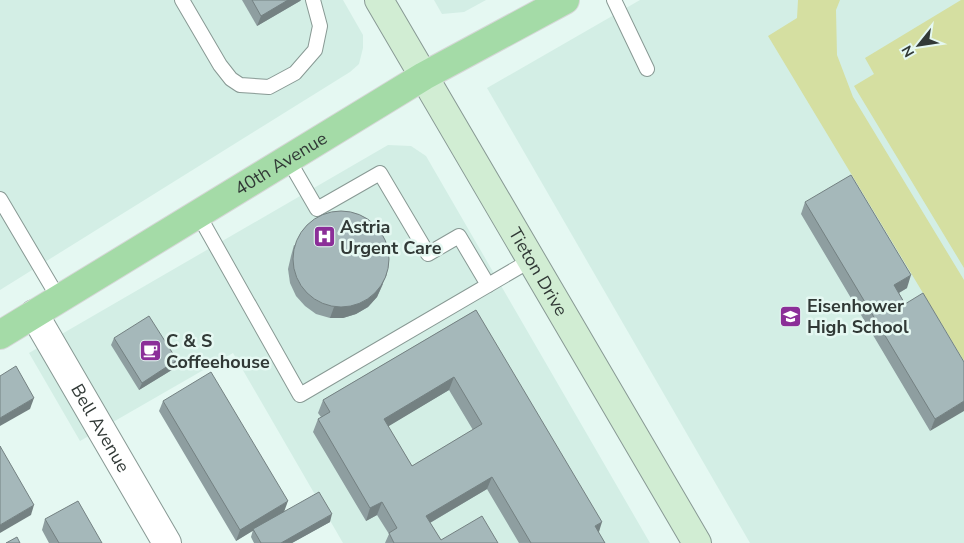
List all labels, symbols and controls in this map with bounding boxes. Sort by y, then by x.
north arrow [894,20,944,70]
text: N [897,42,919,61]
street label: 40th Avenue [230,126,331,201]
place label: Astria Urgent Care [340,215,442,260]
street label: Tieton Drive [503,223,573,320]
hospital icon: Astria Urgent Care [312,225,336,249]
place label: Eisenhower High School [807,294,909,339]
school or university icon: Eisenhower High School [779,304,803,328]
place label: C & S Coffeehouse [166,329,270,374]
cafe icon: C & S Coffeehouse [138,339,162,363]
street label: Bell Avenue [65,380,135,477]

